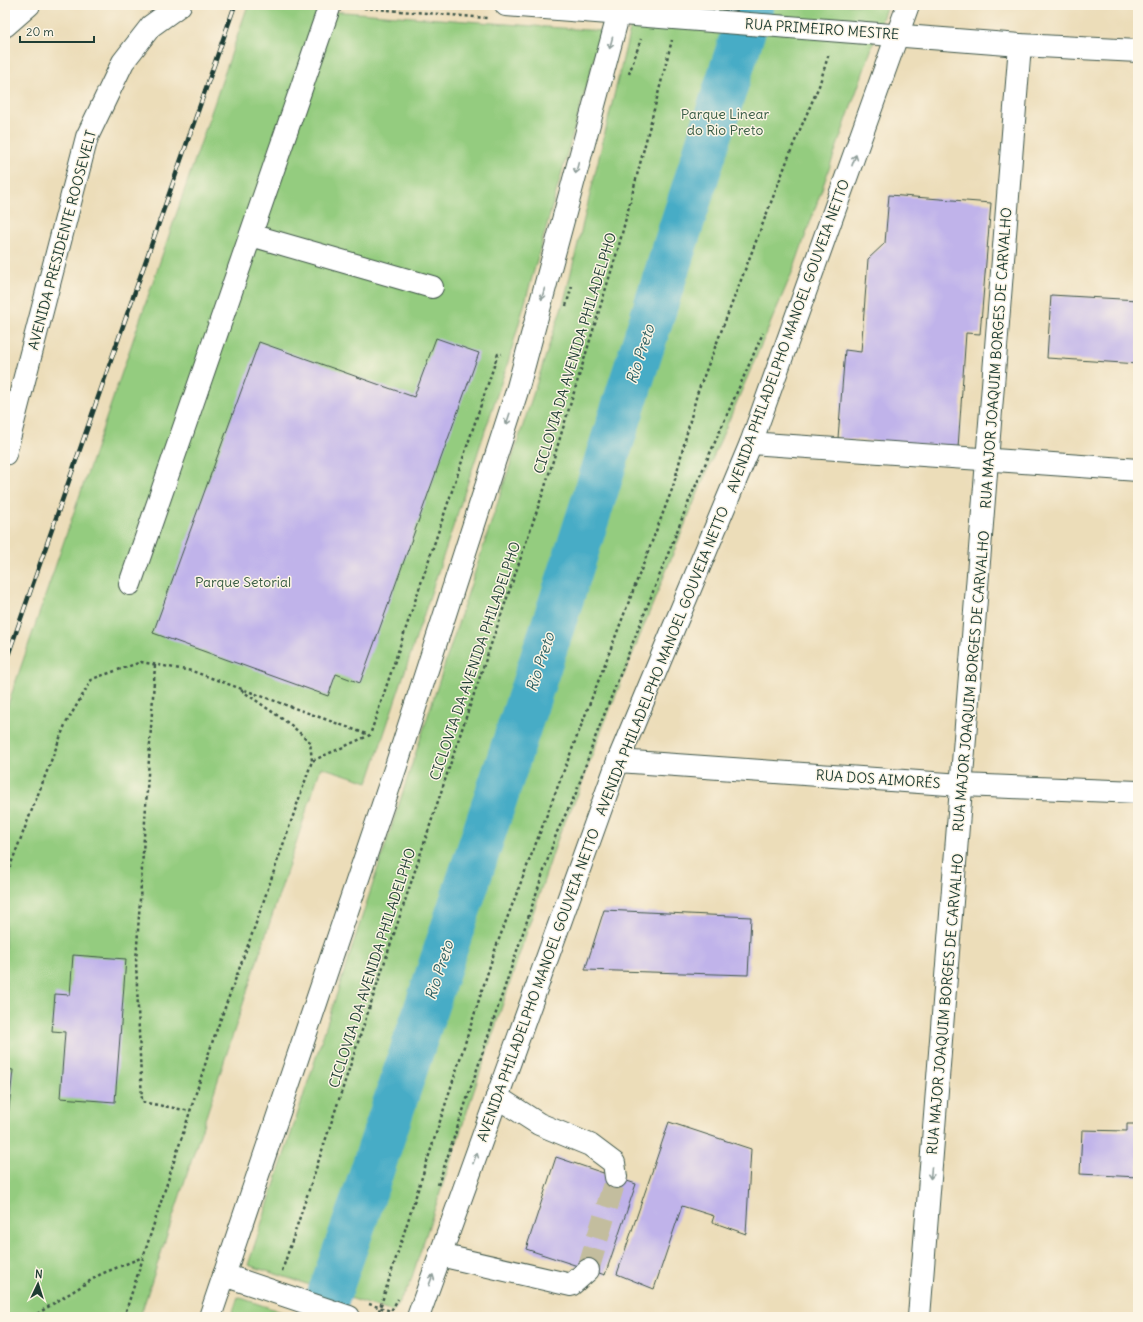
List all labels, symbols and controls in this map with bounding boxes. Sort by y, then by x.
street label: RUA PRIMEIRO MESTRE [744,15,900,43]
scale bar [20,18,94,44]
text: 20 m [26,24,54,39]
one-way arrow [607,36,614,49]
park label: Parque Linear do Rio Preto [681,105,770,139]
street label: AVENIDA PRESIDENTE ROOSEVELT [24,128,100,352]
one-way arrow [850,154,858,166]
one-way arrow [573,161,580,174]
street label: AVENIDA PHILADELPHO MANOEL GOUVEIA NETTO [723,177,853,495]
street label: RUA MAJOR JOAQUIM BORGES DE CARVALHO [976,207,1016,509]
street label: CICLOVIA DA AVENIDA PHILADELPHO [530,230,620,476]
one-way arrow [539,287,546,300]
water label: Rio Preto [622,320,659,386]
one-way arrow [504,412,511,425]
street label: AVENIDA PHILADELPHO MANOEL GOUVEIA NETTO [591,504,733,818]
street label: RUA MAJOR JOAQUIM BORGES DE CARVALHO [949,530,993,832]
street label: CICLOVIA DA AVENIDA PHILADELPHO [426,539,524,783]
park label: Parque Setorial [195,573,291,591]
water label: Rio Preto [522,628,559,694]
street label: RUA DOS AIMORÉS [815,766,941,792]
street label: AVENIDA PHILADELPHO MANOEL GOUVEIA NETTO [473,826,603,1144]
street label: CICLOVIA DA AVENIDA PHILADELPHO [325,846,419,1090]
street label: RUA MAJOR JOAQUIM BORGES DE CARVALHO [923,853,967,1155]
water label: Rio Preto [421,936,458,1002]
one-way arrow [472,1152,480,1164]
one-way arrow [927,1166,935,1179]
north arrow [18,1264,58,1304]
text: N [34,1267,43,1281]
one-way arrow [428,1275,436,1287]

